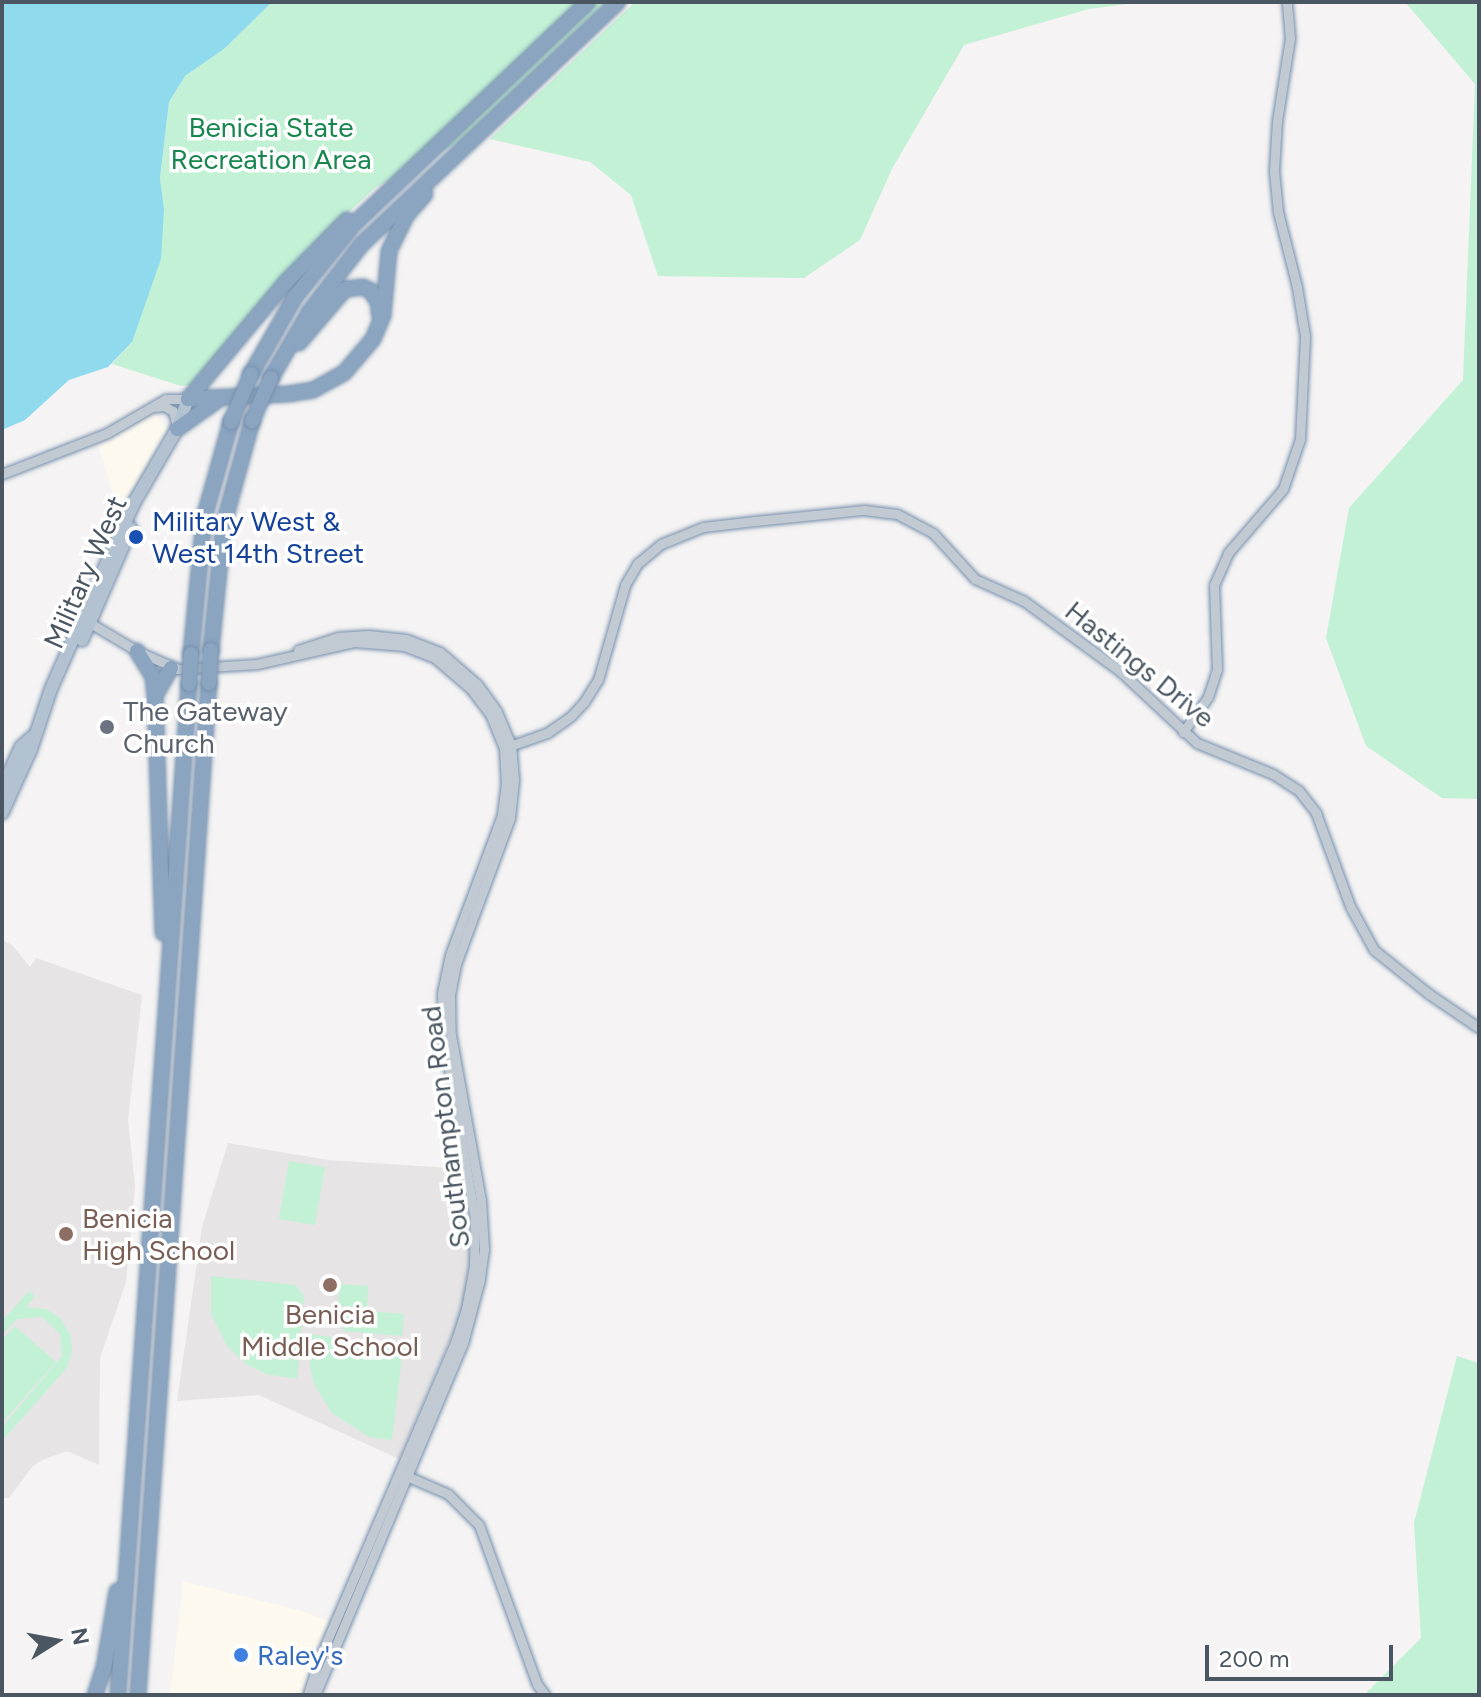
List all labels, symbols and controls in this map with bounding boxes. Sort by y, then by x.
park label: Benicia State Recreation Area [171,110,371,176]
street label: Military West [36,491,134,653]
place label: Military West & West 14th Street [152,504,364,570]
marker: Military West & West 14th Street [127,528,145,546]
street label: Hastings Drive [1059,594,1221,734]
place label: The Gateway Church [123,694,288,760]
marker: The Gateway Church [98,718,116,736]
street label: Southampton Road [413,1004,477,1250]
place label: Benicia High School [82,1201,235,1267]
marker: Benicia High School [57,1225,75,1243]
marker: Benicia Middle School [321,1276,339,1294]
place label: Benicia Middle School [241,1297,419,1363]
north arrow [16,1601,96,1681]
text: N [65,1625,95,1647]
scale bar [1209,1629,1397,1679]
place label: Raley's [257,1638,343,1672]
text: 200 m [1219,1644,1290,1673]
marker: Raley's [232,1646,250,1664]

